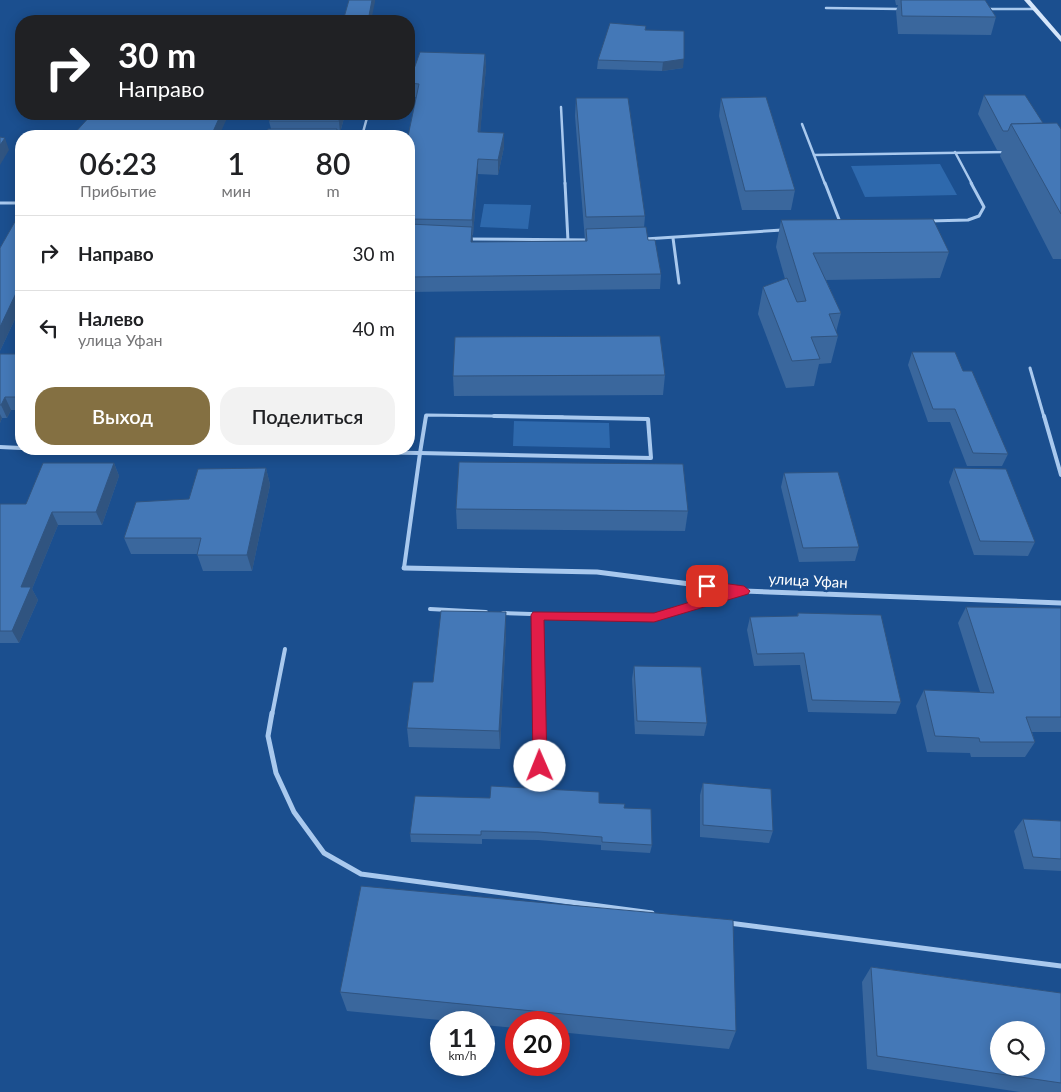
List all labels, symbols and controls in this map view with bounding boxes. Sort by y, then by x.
text: 30 m [118,33,196,75]
icon: right [35,35,100,100]
text: Направо [118,75,204,102]
text: 06:23 [80,145,157,181]
text: 1 [228,145,245,181]
text: 80 [316,145,350,181]
text: Прибытие [80,181,156,200]
text: мин [221,181,251,200]
text: m [326,181,340,200]
icon: right [35,239,63,267]
text: Направо [78,242,154,265]
text: 30 m [352,242,395,265]
text: Налево [78,307,144,330]
icon: left [35,314,63,342]
text: 40 m [352,317,395,340]
text: улица Уфан [78,330,163,349]
button: Выход [35,387,210,445]
button: Поделиться [220,387,395,445]
pin [686,565,728,607]
street label: улица Уфан [768,569,848,591]
icon: arrive [693,572,721,600]
position arrow [513,739,565,791]
speed limit sign: 20 [505,1011,570,1076]
map controls [990,1021,1045,1076]
button: search [990,1021,1045,1076]
text: 11 [448,1022,477,1052]
text: km/h [448,1048,477,1063]

